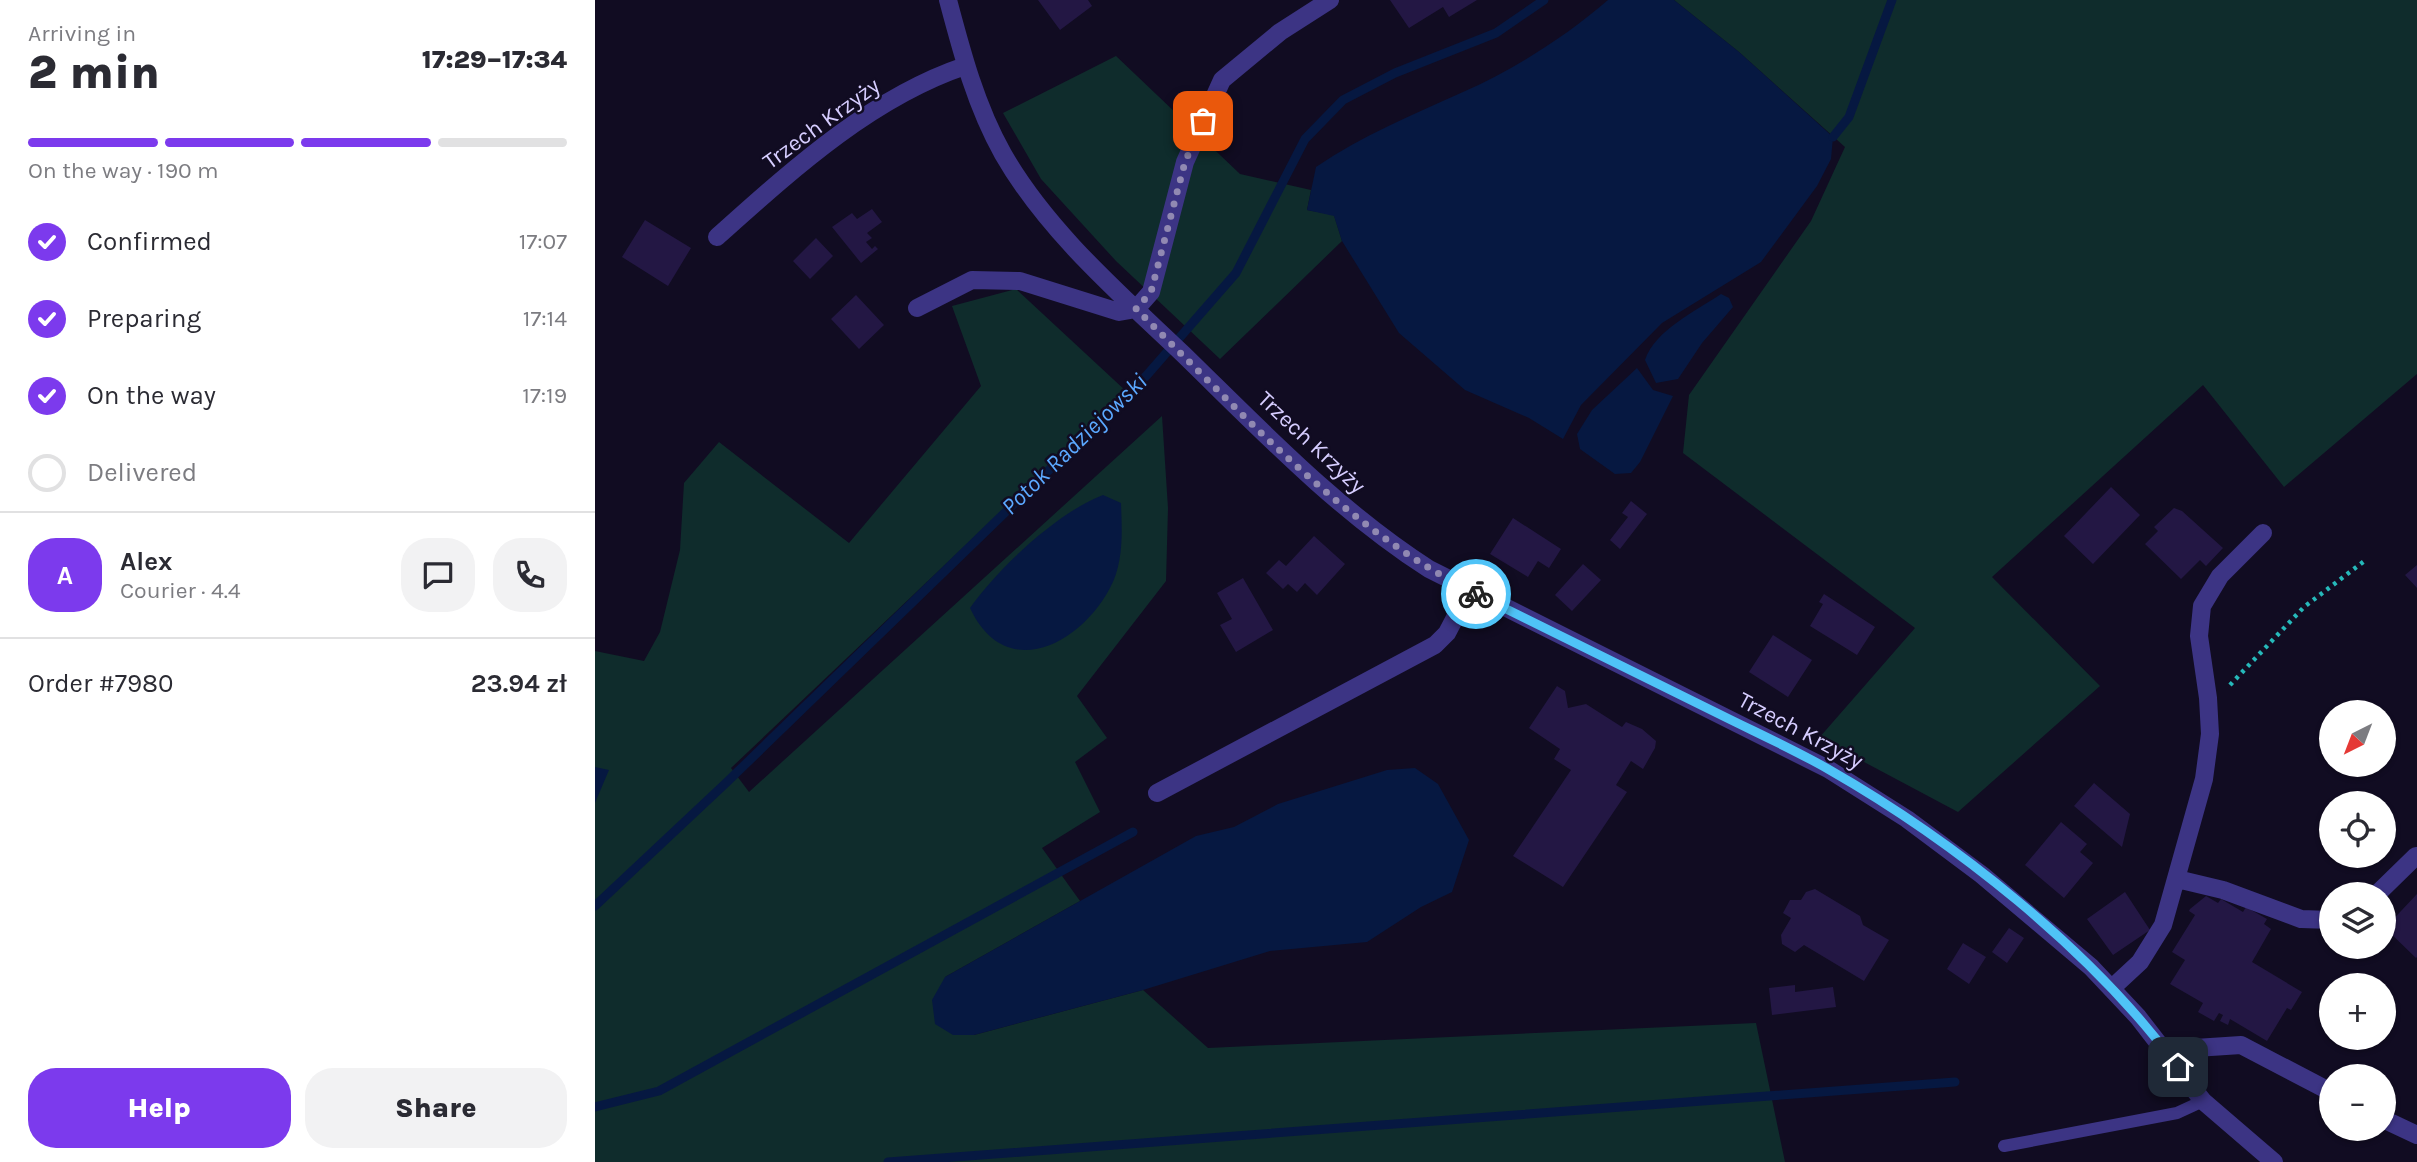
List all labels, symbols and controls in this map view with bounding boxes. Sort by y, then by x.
text: Arriving in [28,20,136,47]
text: 17:29–17:34 [422,44,567,75]
text: 2 min [28,46,160,100]
street label: Trzech Krzyży [758,72,885,175]
pin [1173,91,1233,151]
icon: bag [1184,102,1222,140]
text: On the way · 190 m [28,157,219,184]
icon: check [28,223,66,261]
text: Confirmed [87,226,212,257]
text: 17:07 [519,228,567,255]
icon: check [28,300,66,338]
text: Preparing [87,303,201,334]
text: 17:14 [523,305,567,332]
water label: Potok Radziejowski [995,368,1153,520]
icon: check [28,377,66,415]
text: On the way [87,380,216,411]
text: 17:19 [522,382,567,409]
street label: Trzech Krzyży [1252,386,1371,499]
text: Delivered [87,457,197,488]
button: chat [401,538,475,612]
button: phone [493,538,567,612]
text: Alex [120,546,172,577]
courier [1441,559,1511,629]
text: A [57,560,73,591]
icon: bike [1457,575,1495,613]
text: Courier · 4.4 [120,577,241,604]
text: Order #7980 [28,668,173,699]
text: 23.94 zł [471,668,567,699]
street label: Trzech Krzyży [1734,686,1868,775]
north arrow [2319,700,2396,777]
map controls [2319,700,2396,1141]
button: locate [2319,791,2396,868]
button: layers [2319,882,2396,959]
button: + [2319,973,2396,1050]
pin [2148,1037,2208,1097]
icon: home [2159,1048,2197,1086]
button: − [2319,1064,2396,1141]
button: Help [28,1068,291,1148]
button: Share [305,1068,567,1148]

